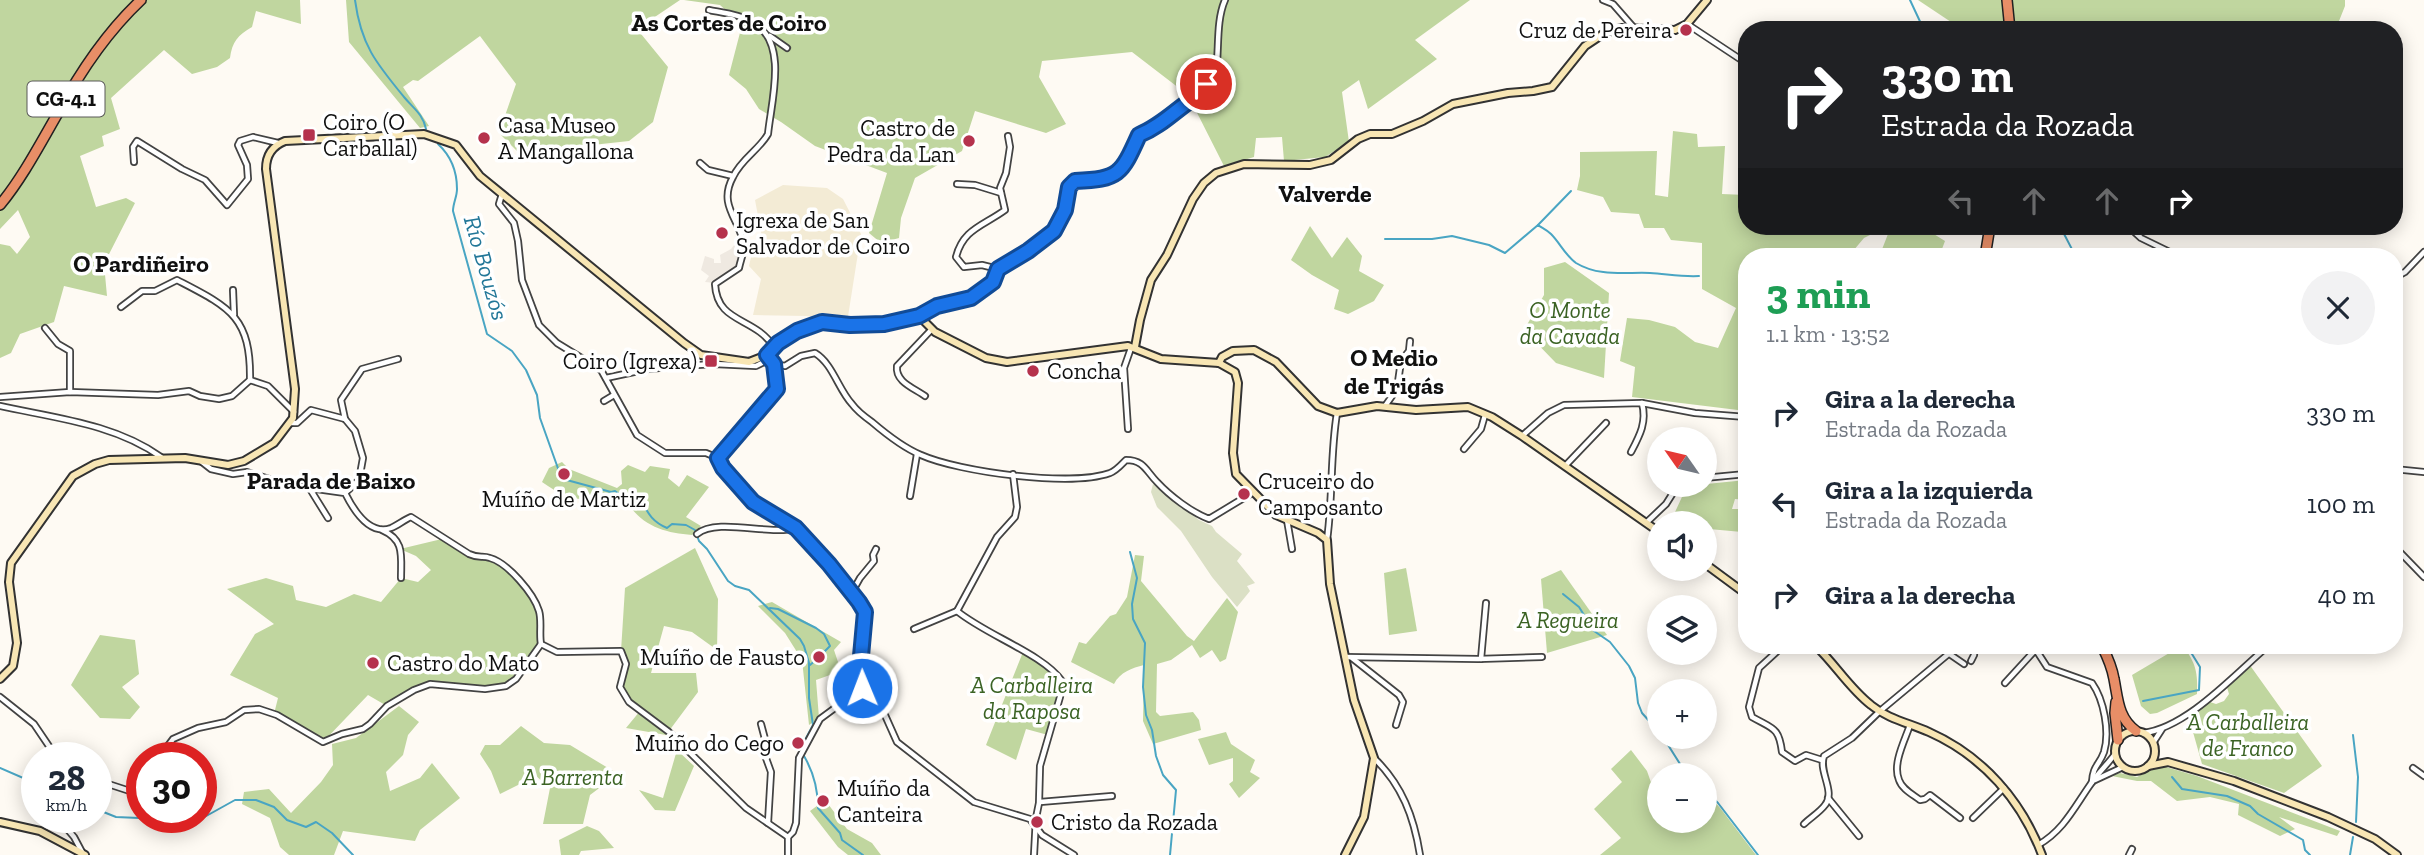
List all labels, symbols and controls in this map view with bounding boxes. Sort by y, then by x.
district label: As Cortes de Coiro [631,8,827,37]
place label: Cruz de Pereira [1519,16,1672,44]
marker: Cruz de Pereira [1678,22,1694,38]
text: 330 m [1881,46,2014,105]
icon: right [1766,49,1857,140]
pin [1176,54,1236,114]
icon: arrive [1187,65,1225,103]
road number: CG-4.1 [28,82,104,116]
text: Estrada da Rozada [1881,106,2134,144]
place label: Coiro (O Carballal) [323,108,417,162]
place label: Casa Museo A Mangallona [498,111,634,165]
place label: Castro de Pedra da Lan [827,114,955,168]
marker: Coiro (O Carballal) [301,127,317,143]
marker: Casa Museo A Mangallona [476,130,492,146]
marker: Castro de Pedra da Lan [961,133,977,149]
district label: Valverde [1278,179,1372,208]
icon: left [1942,182,1980,220]
icon: ahead [2015,182,2053,220]
icon: ahead [2088,182,2126,220]
icon: right [2161,182,2199,220]
place label: Igrexa de San Salvador de Coiro [736,206,910,260]
water label: Río Bouzós [458,212,515,324]
marker: Igrexa de San Salvador de Coiro [714,225,730,241]
district label: O Pardiñeiro [73,249,209,278]
text: 3 min [1766,268,1871,319]
button: close [2301,271,2375,345]
park label: O Monte da Cavada [1520,296,1620,350]
text: 1.1 km · 13:52 [1766,320,1890,348]
district label: O Medio de Trigás [1344,343,1444,400]
place label: Coiro (Igrexa) [563,347,697,375]
marker: Coiro (Igrexa) [703,353,719,369]
place label: Concha [1047,357,1121,385]
marker: Concha [1025,363,1041,379]
text: Gira a la derecha [1825,383,2015,415]
icon: right [1766,394,1804,432]
text: 330 m [2306,397,2375,429]
text: Estrada da Rozada [1825,415,2007,443]
north arrow [1647,427,1717,497]
map controls [1647,427,1717,833]
district label: Parada de Baixo [247,466,416,495]
marker: Muíño de Martiz [556,466,572,482]
place label: Cruceiro do Camposanto [1258,467,1383,521]
text: Gira a la izquierda [1825,474,2033,506]
place label: Muíño de Martiz [482,485,647,513]
icon: left [1766,485,1804,523]
marker: Cruceiro do Camposanto [1236,486,1252,502]
text: 100 m [2307,488,2375,520]
text: Estrada da Rozada [1825,506,2007,534]
button: sound [1647,511,1717,581]
icon: right [1766,576,1804,614]
text: Gira a la derecha [1825,579,2015,611]
text: 40 m [2318,579,2375,611]
button: layers [1647,595,1717,665]
park label: A Regueira [1516,606,1619,634]
place label: Muíño de Fausto [640,643,805,671]
place label: Castro do Mato [387,649,539,677]
marker: Muíño de Fausto [811,649,827,665]
position arrow [825,651,899,725]
marker: Castro do Mato [365,655,381,671]
park label: A Carballeira da Raposa [970,671,1093,725]
button: + [1647,679,1717,749]
park label: A Carballeira de Franco [2186,708,2309,762]
place label: Muíño do Cego [635,729,784,757]
marker: Muíño do Cego [790,735,806,751]
speed limit sign: 30 [126,742,217,833]
text: 28 [48,757,85,799]
park label: A Barrenta [521,763,624,791]
button: − [1647,763,1717,833]
place label: Muíño da Canteira [837,774,930,828]
marker: Muíño da Canteira [815,793,831,809]
text: km/h [46,794,87,816]
place label: Cristo da Rozada [1051,808,1218,836]
marker: Cristo da Rozada [1029,814,1045,830]

